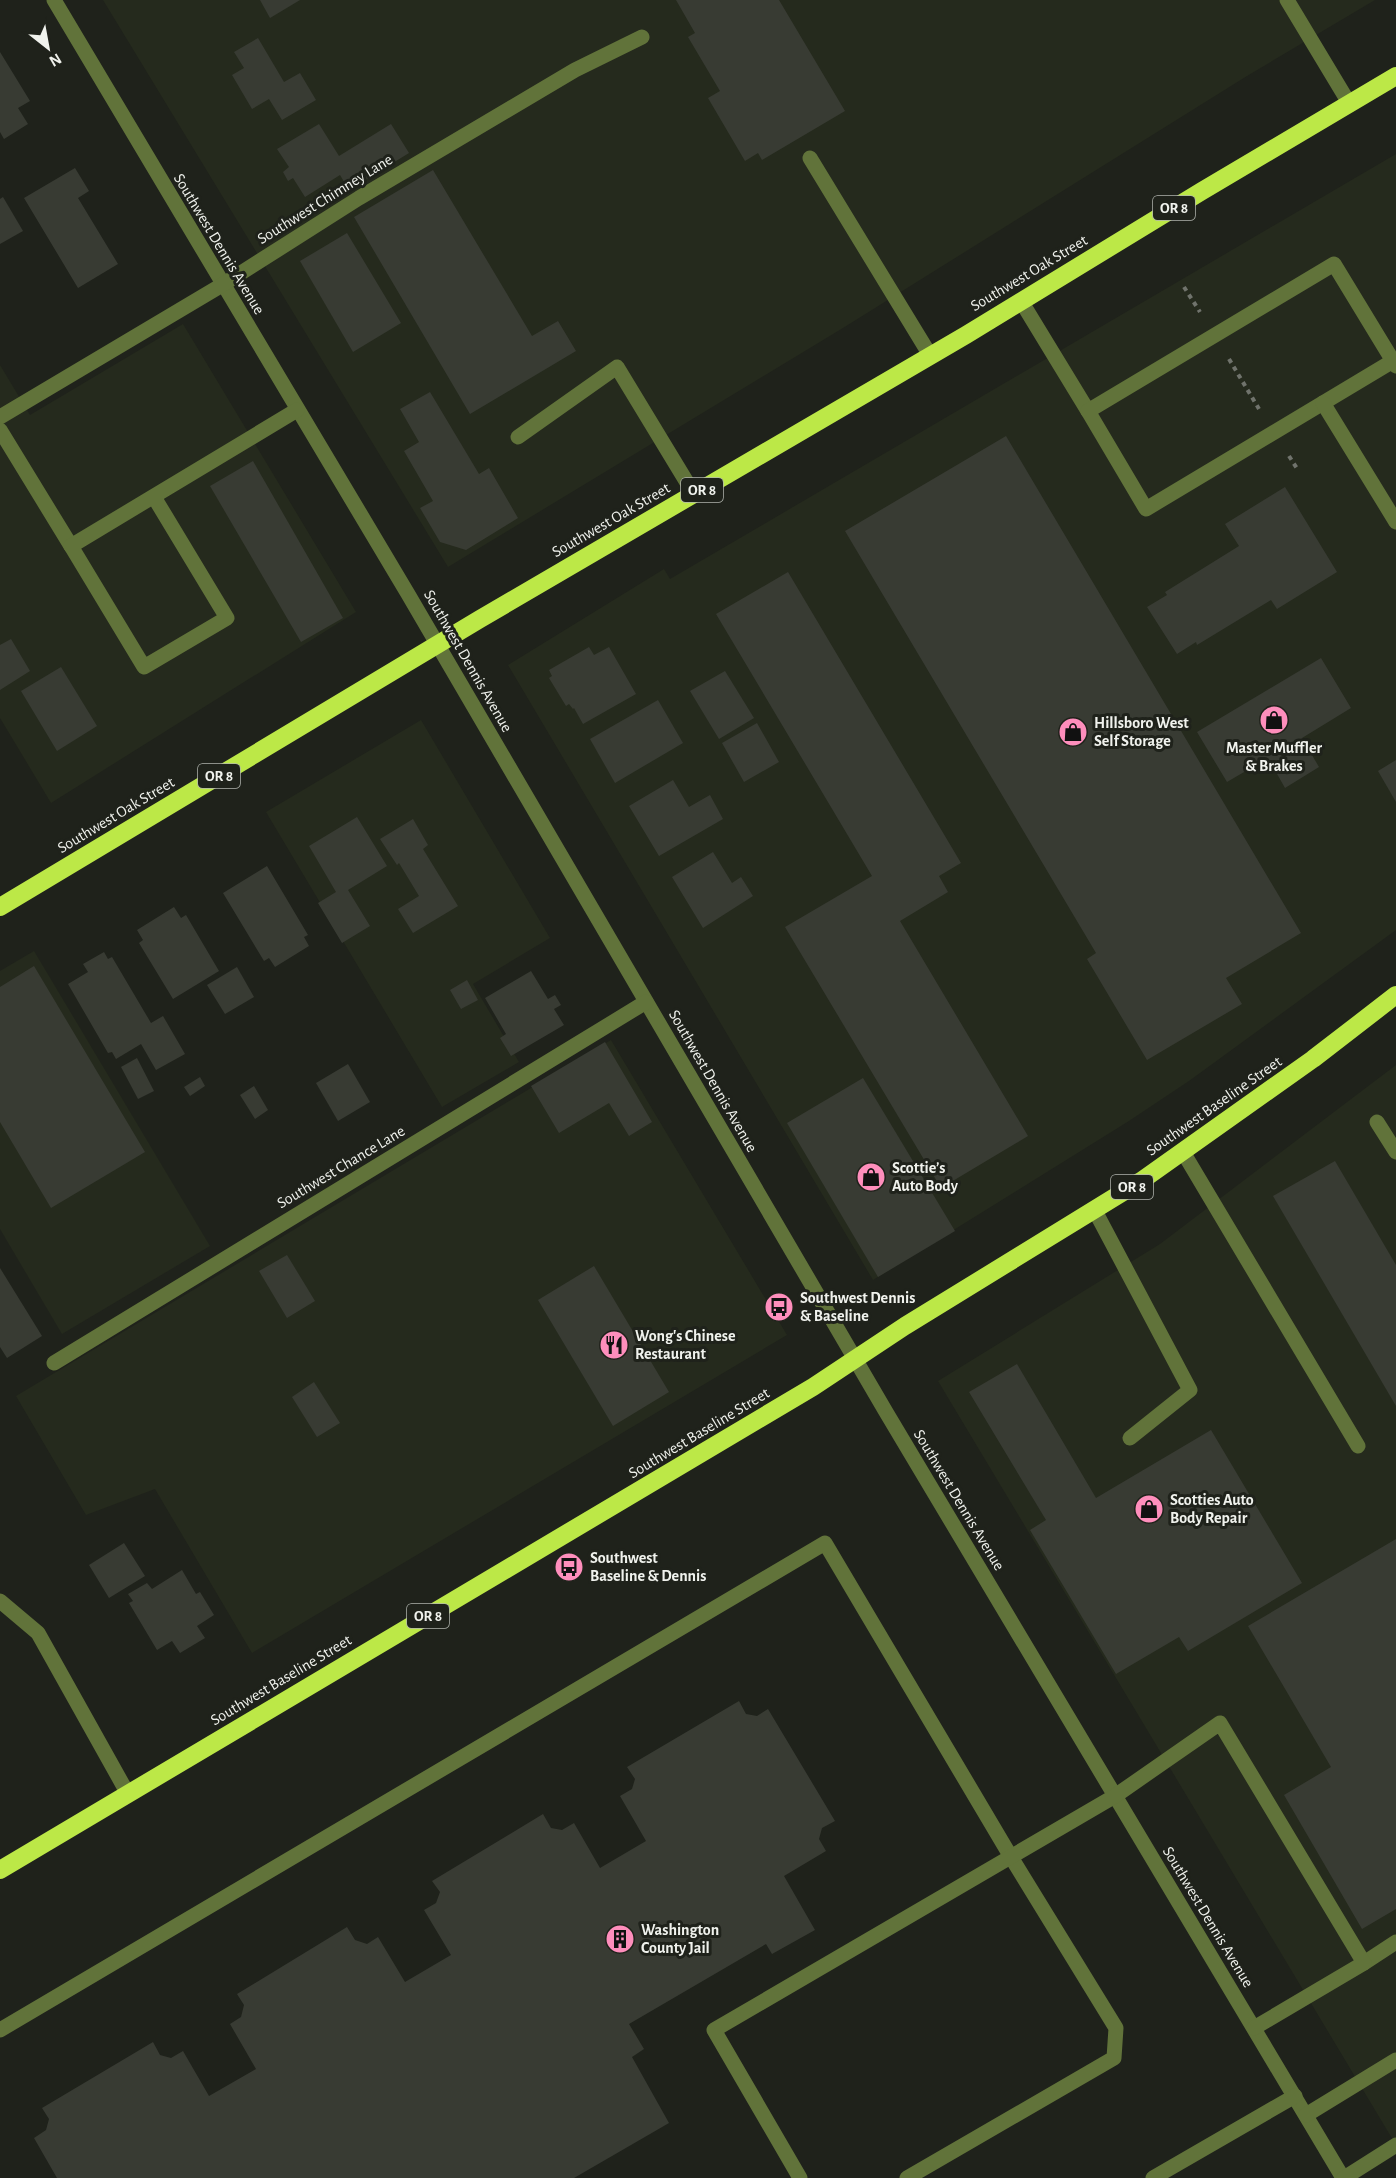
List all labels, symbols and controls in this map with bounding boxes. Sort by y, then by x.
north arrow [18,18,78,78]
text: N [46,50,64,70]
street label: Southwest Chimney Lane [255,151,396,248]
street label: Southwest Dennis Avenue [171,171,267,317]
road number: OR 8 [1153,196,1195,220]
street label: Southwest Oak Street [968,232,1090,314]
road number: OR 8 [681,478,723,502]
street label: Southwest Oak Street [549,480,673,560]
street label: Southwest Dennis Avenue [421,587,515,735]
shop icon: Master Muffler & Brakes [1258,704,1290,736]
place label: Hillsboro West Self Storage [1094,715,1189,749]
shop icon: Hillsboro West Self Storage [1057,716,1089,748]
place label: Master Muffler & Brakes [1226,740,1322,774]
road number: OR 8 [198,764,240,788]
street label: Southwest Oak Street [55,774,177,856]
street label: Southwest Dennis Avenue [666,1007,760,1155]
street label: Southwest Baseline Street [1143,1053,1285,1159]
street label: Southwest Chance Lane [274,1123,408,1211]
place label: Scottie’s Auto Body [892,1160,959,1195]
shop icon: Scottie’s Auto Body [855,1161,887,1193]
road number: OR 8 [1111,1175,1153,1199]
place label: Southwest Dennis & Baseline [800,1290,915,1324]
bus stop icon: Southwest Dennis & Baseline [763,1291,795,1323]
place label: Wong's Chinese Restaurant [635,1328,736,1362]
restaurant icon: Wong's Chinese Restaurant [598,1329,630,1361]
street label: Southwest Baseline Street [626,1385,772,1481]
street label: Southwest Dennis Avenue [911,1427,1007,1573]
place label: Scotties Auto Body Repair [1170,1492,1254,1527]
shop icon: Scotties Auto Body Repair [1133,1493,1165,1525]
place label: Southwest Baseline & Dennis [590,1550,706,1584]
bus stop icon: Southwest Baseline & Dennis [553,1551,585,1583]
road number: OR 8 [407,1604,449,1628]
street label: Southwest Baseline Street [208,1632,354,1728]
street label: Southwest Dennis Avenue [1160,1844,1256,1990]
place label: Washington County Jail [641,1922,719,1957]
building icon: Washington County Jail [604,1923,636,1955]

